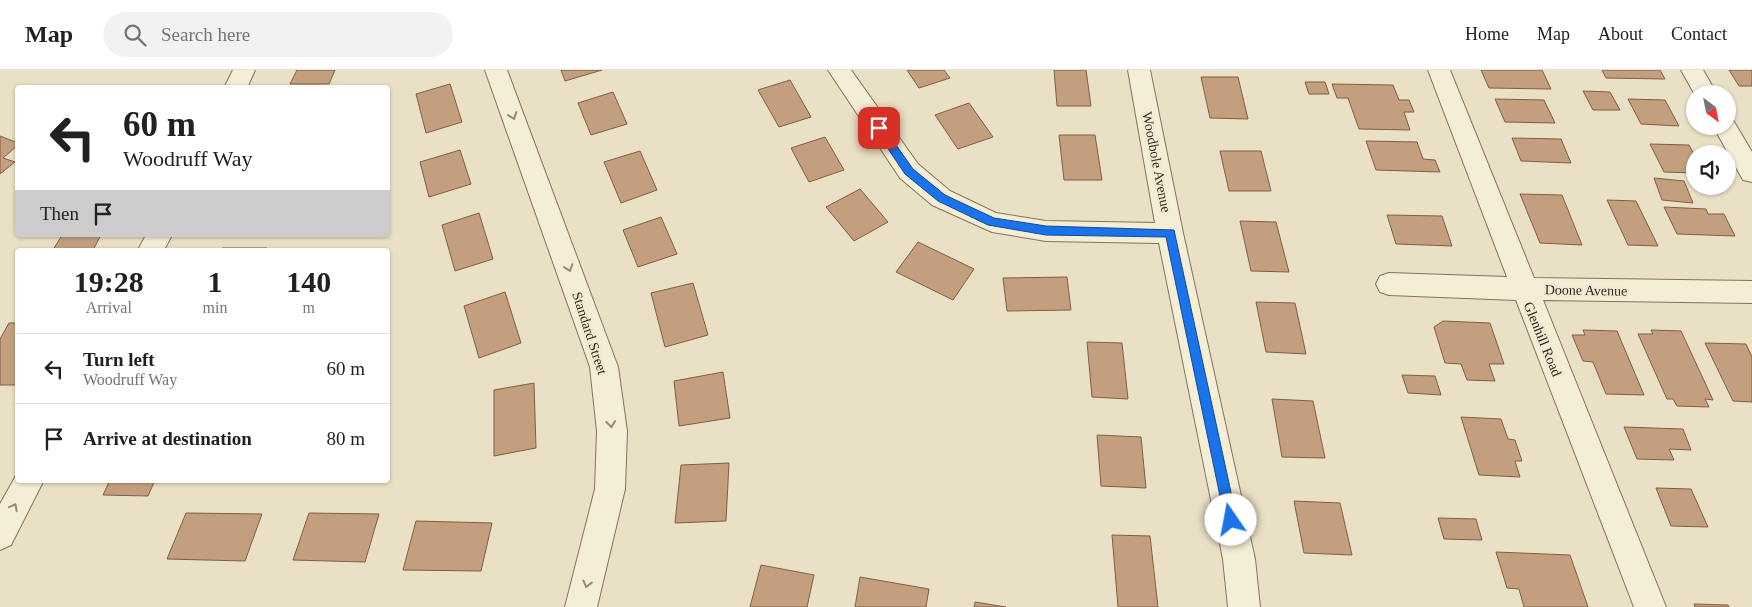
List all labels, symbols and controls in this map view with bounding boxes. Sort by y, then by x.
search box [103,12,453,57]
text: Map [25,21,73,47]
icon: search [121,21,149,49]
text: Search here [161,24,250,45]
text: Home [1465,24,1509,44]
text: Map [1537,24,1570,44]
text: About [1598,24,1643,44]
text: Contact [1671,24,1727,44]
north arrow [1686,85,1736,135]
map controls [1686,85,1736,195]
icon: left [40,105,105,170]
text: 60 m [123,105,196,144]
pin [858,107,900,149]
street label: Woodbole Avenue [1139,110,1174,214]
one-way arrow [507,111,517,119]
icon: arrive [865,114,893,142]
button: sound [1686,145,1736,195]
text: Woodruff Way [123,146,252,171]
icon: arrive [89,200,117,228]
text: Then [40,203,79,224]
one-way arrow [563,264,573,272]
text: 19:28 [74,265,144,298]
text: 1 [207,265,222,298]
text: 140 [286,265,331,298]
street label: Doone Avenue [1545,282,1627,299]
street label: Standard Street [569,290,610,376]
text: Arrival [86,299,132,316]
text: min [203,299,227,316]
text: m [302,299,315,316]
street label: Glenhill Road [1521,300,1564,379]
text: Turn left [83,349,155,370]
icon: left [40,355,68,383]
text: 60 m [326,358,365,379]
text: Woodruff Way [83,371,177,388]
one-way arrow [605,421,616,429]
icon: arrive [40,425,68,453]
text: Arrive at destination [83,428,252,449]
text: 80 m [326,428,365,449]
position arrow [1204,493,1256,545]
one-way arrow [8,504,18,513]
one-way arrow [582,580,593,589]

